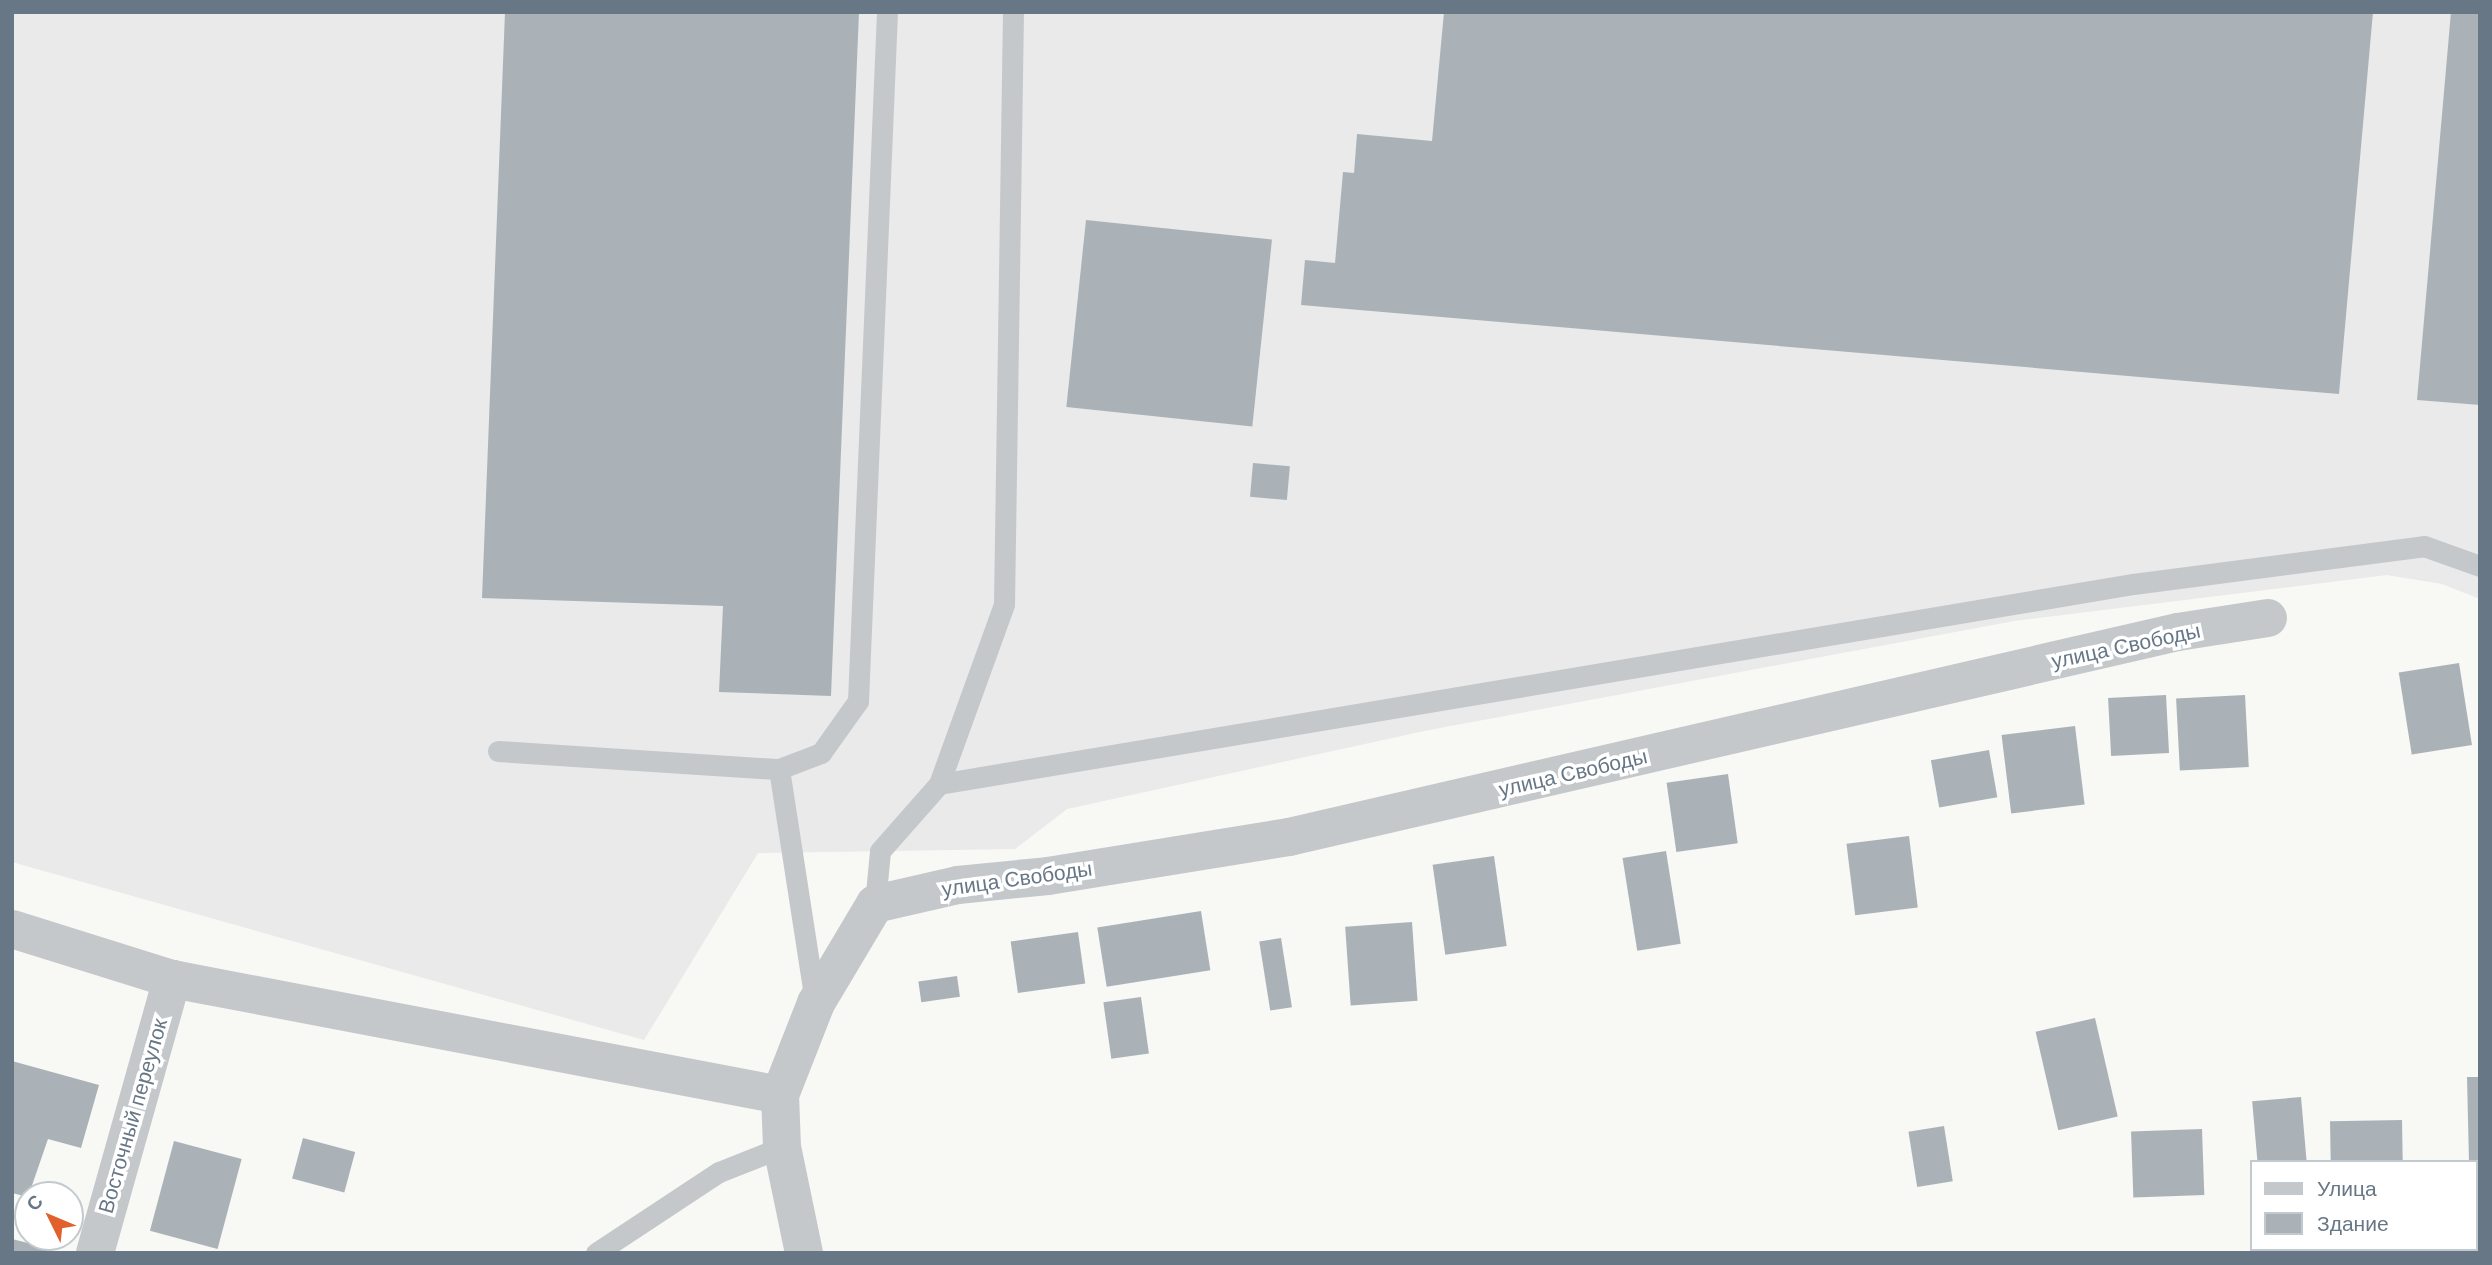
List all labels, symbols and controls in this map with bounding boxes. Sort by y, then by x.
street label: улица Свободы [2049,618,2203,674]
street label: улица Свободы [1496,744,1650,802]
street label: улица Свободы [940,856,1094,902]
street label: Восточный переулок [93,1016,173,1216]
legend [2250,1160,2478,1251]
text: Улица [2317,1175,2377,1203]
north arrow [14,1181,84,1251]
text: С [21,1189,49,1216]
text: Здание [2317,1210,2389,1238]

